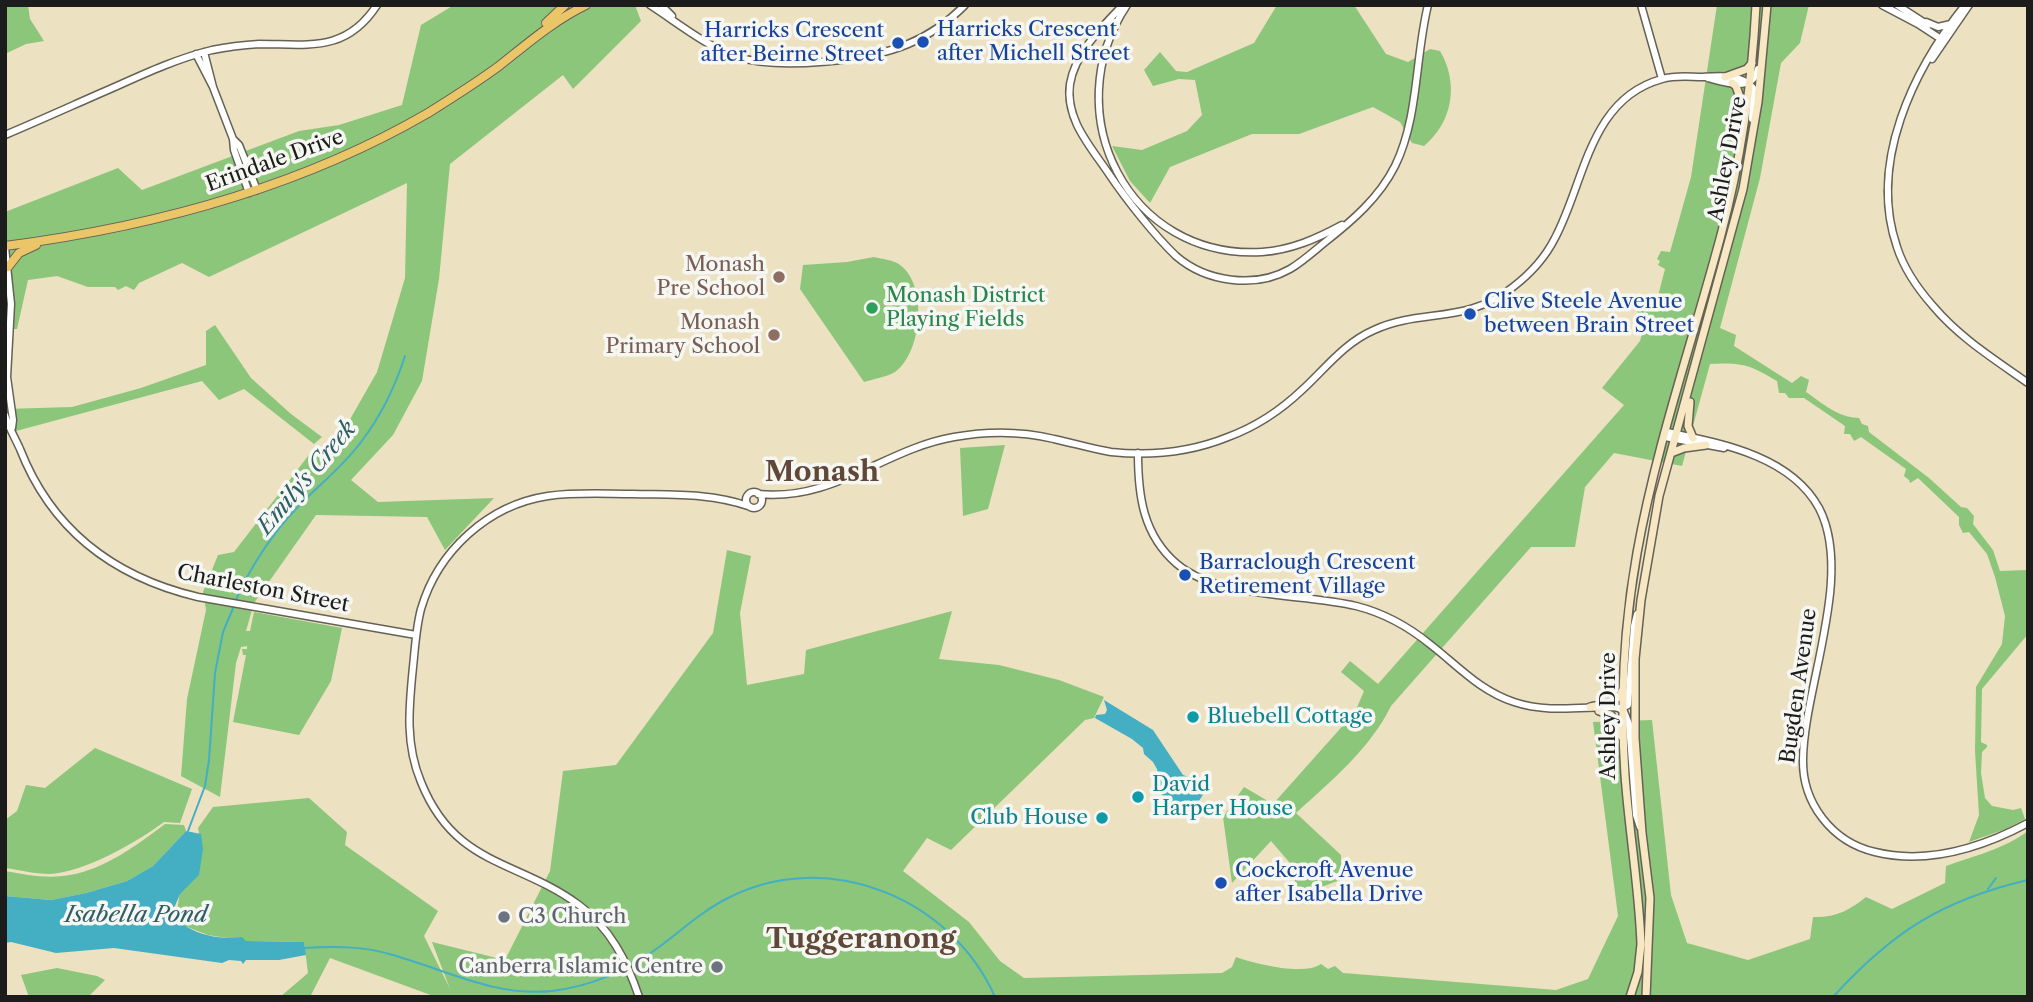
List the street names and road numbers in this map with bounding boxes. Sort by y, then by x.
street label: Ashley Drive [1703,94,1753,224]
street label: Erindale Drive [203,124,347,198]
street label: Charleston Street [175,560,351,618]
street label: Bugden Avenue [1776,607,1822,765]
street label: Ashley Drive [1596,652,1622,780]

